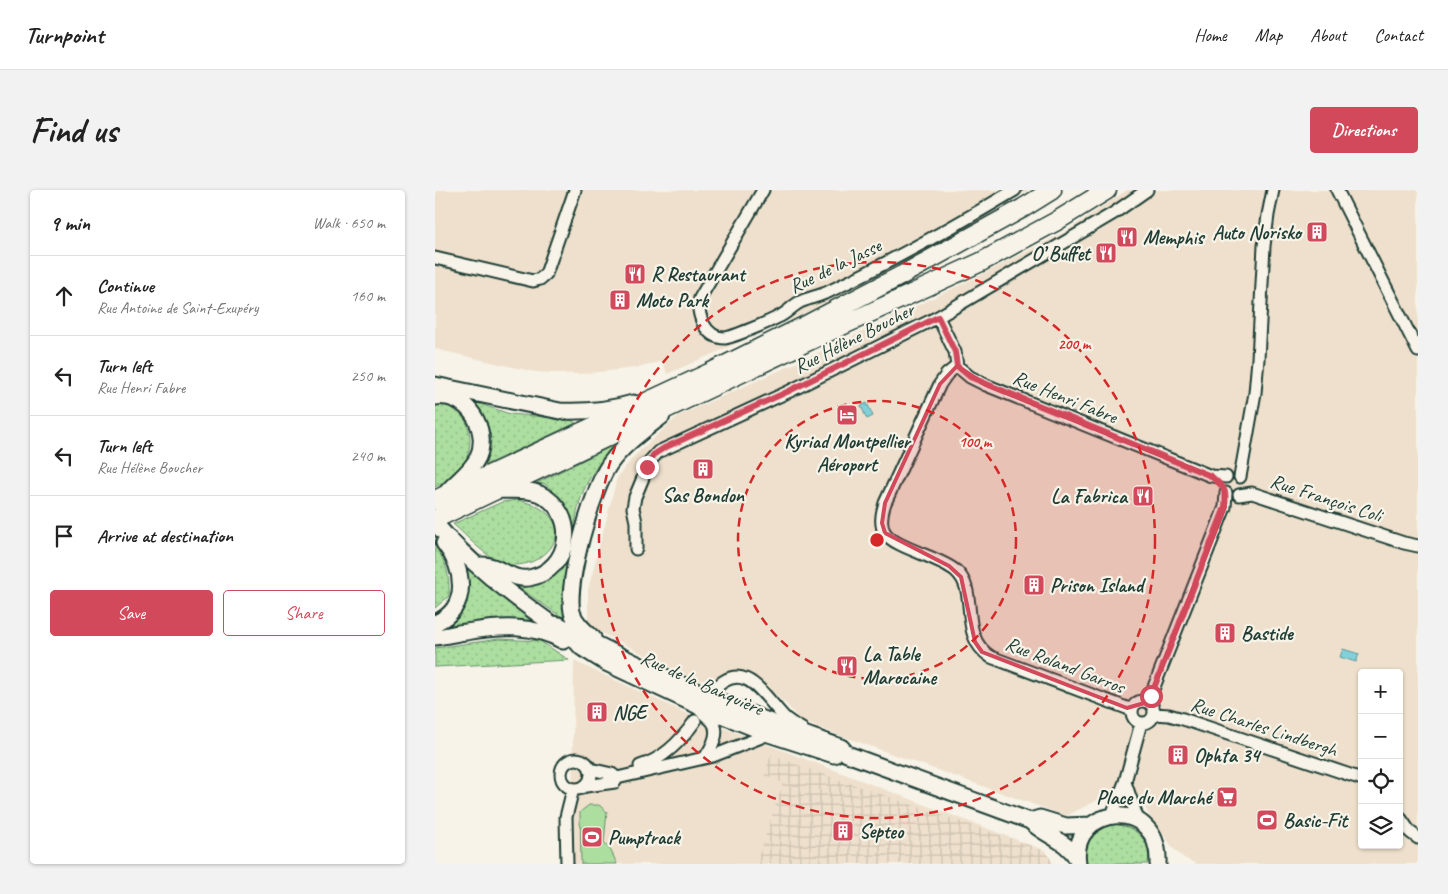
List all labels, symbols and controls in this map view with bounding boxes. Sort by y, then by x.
text: Turnpoint [25,20,104,50]
text: Home [1194,24,1227,46]
text: Map [1255,24,1282,46]
text: About [1310,24,1346,46]
text: Contact [1374,24,1423,46]
button: Directions [1310,107,1418,153]
text: Find us [30,108,117,153]
text: 9 min [50,210,90,236]
text: Walk · 650 m [313,213,385,233]
place label: Auto Norisko [1212,220,1303,245]
building icon: Auto Norisko [1305,220,1329,244]
restaurant icon: Memphis [1115,225,1139,249]
place label: Memphis [1143,225,1205,250]
street label: Rue de la Jasse [785,232,886,299]
place label: O’ Buffet [1032,241,1092,266]
restaurant icon: O’ Buffet [1094,241,1118,265]
restaurant icon: R Restaurant [623,262,647,286]
place label: R Restaurant [651,262,747,287]
text: Continue [97,274,154,298]
icon: ahead [50,282,78,310]
text: 160 m [351,286,385,306]
building icon: Moto Park [608,288,632,312]
place label: Moto Park [636,288,710,313]
street label: Rue Hélène Boucher [790,296,920,379]
text: Rue Antoine de Saint-Exupéry [97,298,258,318]
text: 200 m [1058,335,1092,354]
text: Turn left [97,354,152,378]
icon: left [50,362,78,390]
street label: Rue Henri Fabre [1009,365,1122,430]
text: 250 m [351,366,385,386]
text: Rue Henri Fabre [97,378,185,398]
hotel icon: Kyriad Montpellier Aéroport [835,403,859,427]
place label: Kyriad Montpellier Aéroport [784,429,913,477]
text: 100 m [959,433,993,452]
text: Turn left [97,434,152,458]
icon: left [50,442,78,470]
text: 240 m [351,446,385,466]
route end [636,456,659,479]
building icon: Sas Bondon [691,457,715,481]
text: Rue Hélène Boucher [97,458,202,478]
street label: Rue François Coli [1267,468,1387,528]
place label: Sas Bondon [662,483,745,508]
place label: La Fabrica [1051,484,1129,509]
restaurant icon: La Fabrica [1131,484,1155,508]
icon: arrive [50,522,78,550]
text: Arrive at destination [97,524,233,548]
centre of rings [868,531,886,549]
building icon: Prison Island [1022,573,1046,597]
place label: Prison Island [1050,573,1147,598]
button: Save [50,590,213,636]
button: Share [223,590,385,636]
building icon: Bastide [1213,621,1237,645]
place label: Bastide [1241,621,1294,646]
street label: Rue Roland Garros [1002,631,1130,700]
place label: La Table Marocaine [863,642,938,690]
street label: Rue de la Banquière [637,645,768,722]
restaurant icon: La Table Marocaine [835,654,859,678]
map controls [1358,669,1403,849]
button: + [1358,669,1403,714]
route start [1140,685,1163,708]
street label: Rue Charles Lindbergh [1188,692,1342,763]
building icon: NGE [585,700,609,724]
place label: NGE [613,700,650,725]
button: − [1358,714,1403,759]
building icon: Ophta 34 [1166,743,1190,767]
place label: Ophta 34 [1194,743,1262,768]
button: locate [1358,759,1403,804]
place label: Place du Marché [1096,785,1214,810]
supermarket icon: Place du Marché [1215,785,1239,809]
button: layers [1358,804,1403,849]
sports icon: Basic-Fit [1255,808,1279,832]
place label: Basic-Fit [1283,808,1349,833]
building icon: Septeo [831,819,855,843]
place label: Septeo [859,819,905,844]
sports icon: Pumptrack [580,825,604,849]
place label: Pumptrack [608,825,681,850]

